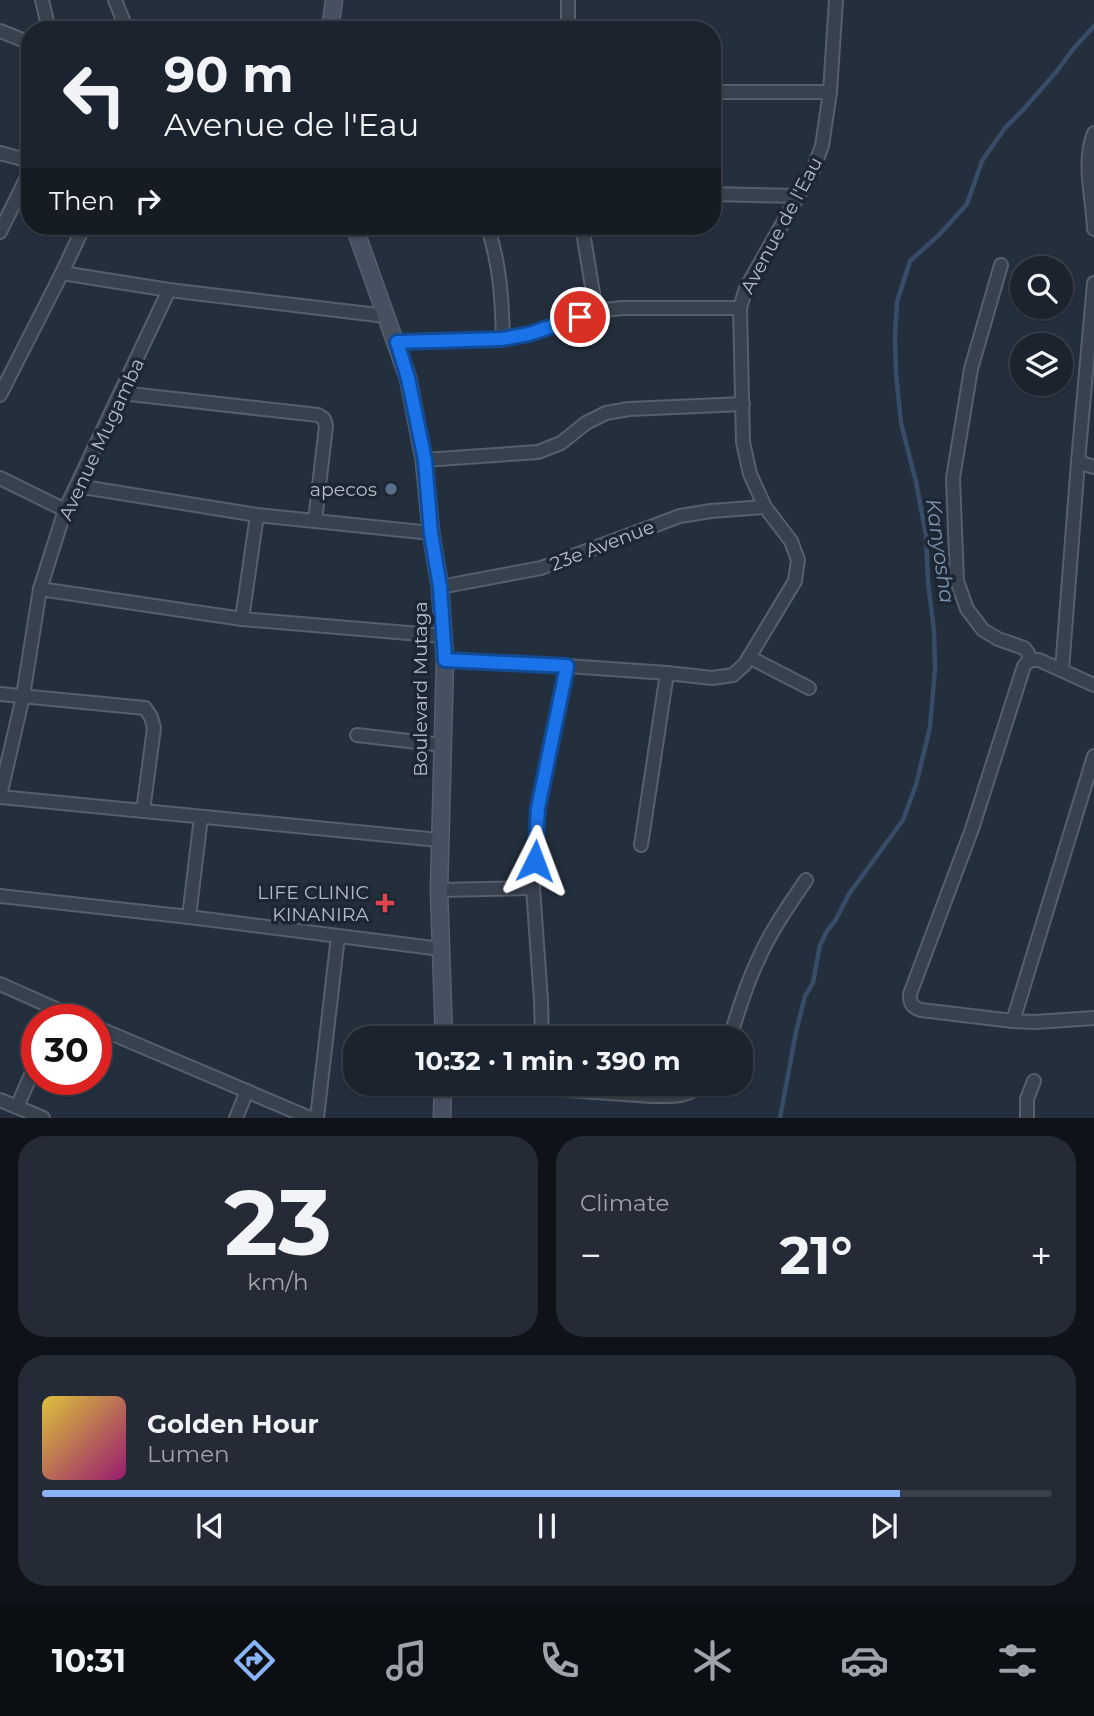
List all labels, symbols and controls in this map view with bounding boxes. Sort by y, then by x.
text: 90 m [164,45,294,104]
icon: left [49,49,140,140]
text: Avenue de l'Eau [164,105,419,144]
street label: Avenue de l'Eau [736,153,827,298]
icon: right [129,182,167,220]
text: Then [49,185,115,217]
map controls [1010,256,1073,396]
button: search [1010,256,1073,319]
pin [550,287,610,347]
icon: arrive [561,298,599,336]
button: layers [1010,333,1073,396]
street label: Avenue Mugamba [54,355,149,524]
place label: apecos [310,478,377,501]
marker: apecos [383,481,399,497]
water label: Kanyosha [921,497,960,605]
street label: 23e Avenue [547,515,657,576]
street label: Boulevard Mutaga [409,601,432,777]
position arrow [498,824,572,898]
place label: LIFE CLINIC KINANIRA [257,881,369,926]
marker: LIFE CLINIC KINANIRA [375,893,395,913]
speed limit sign: 30 [21,1004,112,1095]
text: 10:32 · 1 min · 390 m [415,1045,681,1077]
text: 23 [224,1167,332,1278]
text: Climate [580,1189,669,1217]
text: 21° [780,1224,852,1287]
text: − [580,1232,602,1279]
text: + [1030,1232,1052,1279]
text: km/h [247,1268,309,1296]
text: Golden Hour [147,1408,319,1440]
text: Lumen [147,1440,230,1468]
icon: previous [191,1507,229,1545]
icon: pause [528,1507,566,1545]
icon: next [865,1507,903,1545]
icon: directions [230,1636,279,1685]
icon: music [382,1636,431,1685]
icon: phone [535,1636,584,1685]
icon: climate [688,1636,737,1685]
icon: car [840,1636,889,1685]
icon: filters [993,1636,1042,1685]
text: 10:31 [52,1641,126,1680]

